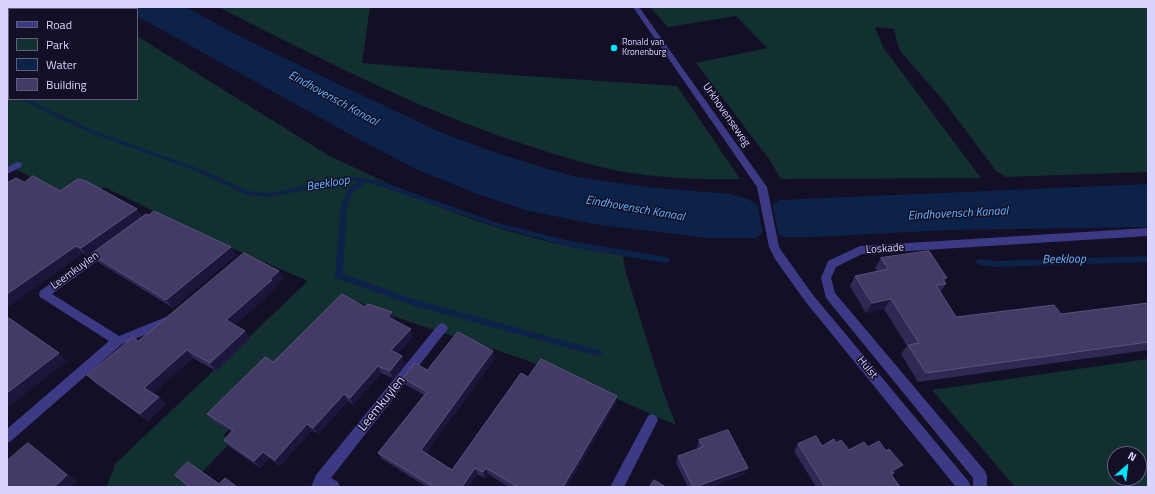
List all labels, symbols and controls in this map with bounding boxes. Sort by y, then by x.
legend [8,8,138,100]
text: Road [46,15,72,34]
text: Park [46,35,69,54]
place label: Ronald van Kronenburg [622,38,666,59]
marker: Ronald van Kronenburg [609,43,619,53]
text: Water [46,55,77,74]
water label: Eindhovensch Kanaal [286,68,380,130]
text: Building [46,75,87,94]
street label: Urkhovenseweg [699,81,753,149]
water label: Beekloop [305,173,351,195]
water label: Eindhovensch Kanaal [584,193,686,225]
water label: Eindhovensch Kanaal [908,204,1008,224]
street label: Loskade [865,241,905,257]
street label: Leemkuylen [48,249,102,293]
water label: Beekloop [1042,252,1086,268]
street label: Hulst [854,354,880,382]
street label: Leemkuylen [355,373,409,435]
north arrow [1107,446,1147,486]
text: N [1125,447,1139,465]

